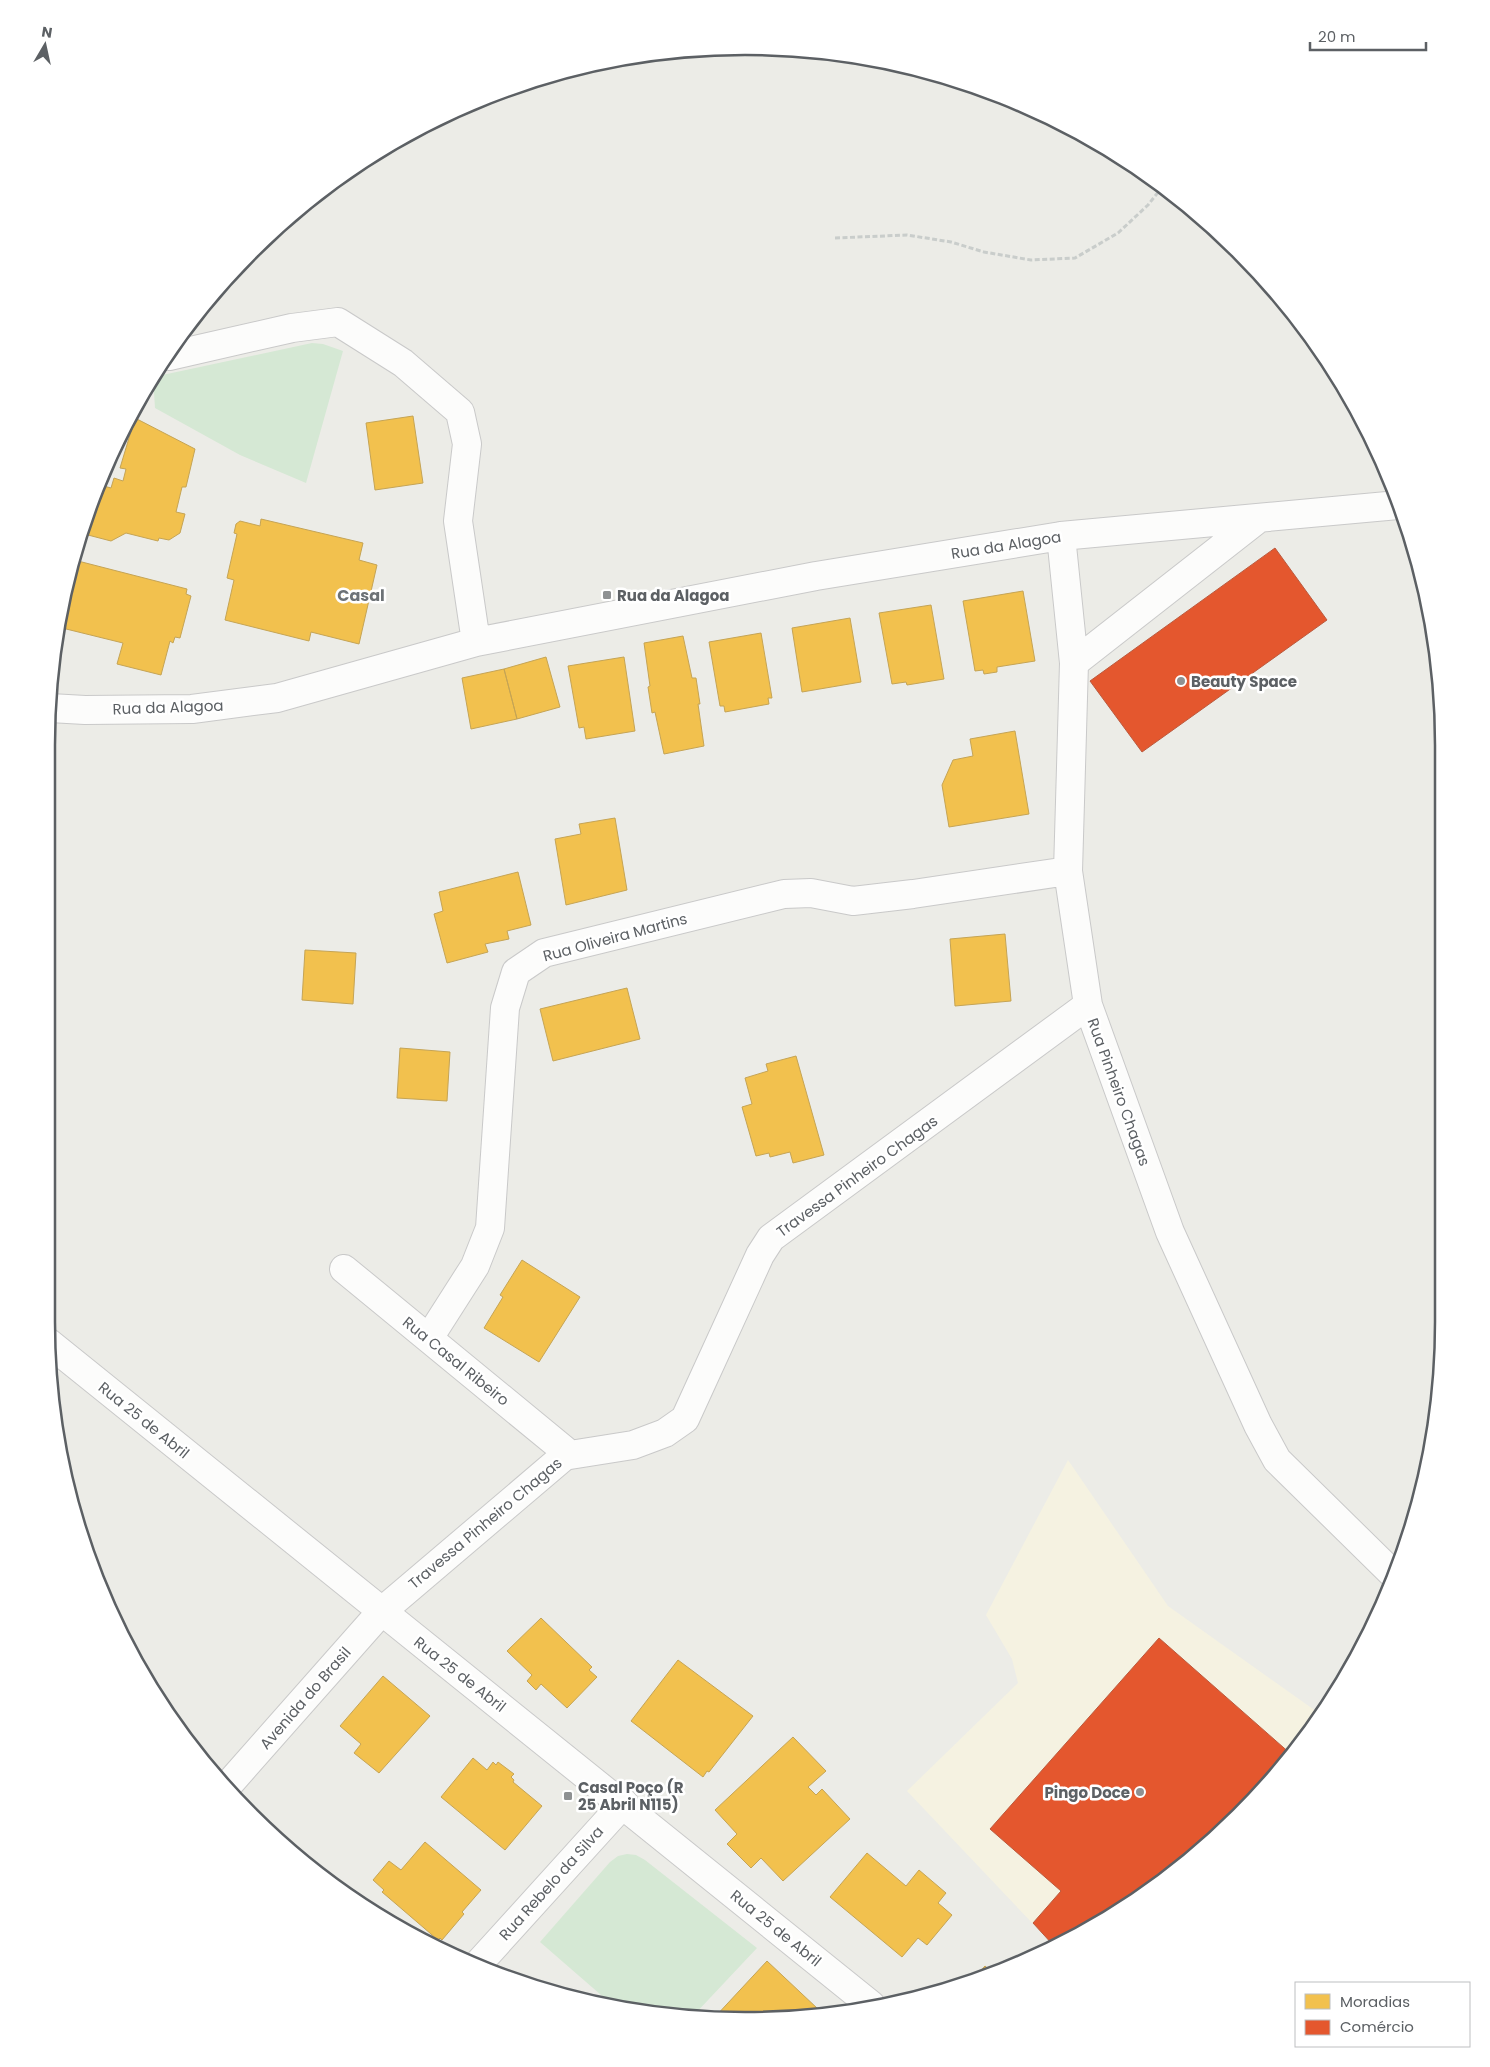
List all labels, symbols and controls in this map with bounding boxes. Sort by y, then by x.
north arrow [20,20,70,70]
scale bar [1310,20,1426,52]
text: N [40,21,54,43]
text: 20 m [1318,26,1356,47]
street label: Rua da Alagoa [950,526,1062,564]
district label: Casal [337,584,385,607]
place label: Rua da Alagoa [617,585,729,606]
marker: Rua da Alagoa [601,589,613,601]
place label: Beauty Space [1191,671,1297,692]
marker: Beauty Space [1175,675,1187,687]
street label: Rua da Alagoa [112,695,224,719]
street label: Rua Oliveira Martins [541,908,690,966]
street label: Rua Pinheiro Chagas [1082,1015,1156,1169]
street label: Travessa Pinheiro Chagas [772,1110,942,1242]
street label: Rua Casal Ribeiro [398,1311,514,1411]
street label: Rua 25 de Abril [94,1377,194,1463]
street label: Travessa Pinheiro Chagas [404,1452,566,1594]
street label: Rua 25 de Abril [410,1631,510,1717]
street label: Avenida do Brasil [255,1642,355,1754]
place label: Casal Poço (R 25 Abril N115) [578,1777,684,1815]
place label: Pingo Doce [1044,1782,1130,1803]
marker: Pingo Doce [1134,1786,1146,1798]
marker: Casal Poço (R 25 Abril N115) [562,1790,574,1802]
street label: Rua Rebelo da Silva [494,1821,608,1945]
street label: Rua 25 de Abril [726,1885,826,1971]
legend [1295,1982,1470,2047]
text: Moradias [1340,1991,1410,2012]
text: Comércio [1340,2016,1414,2037]

